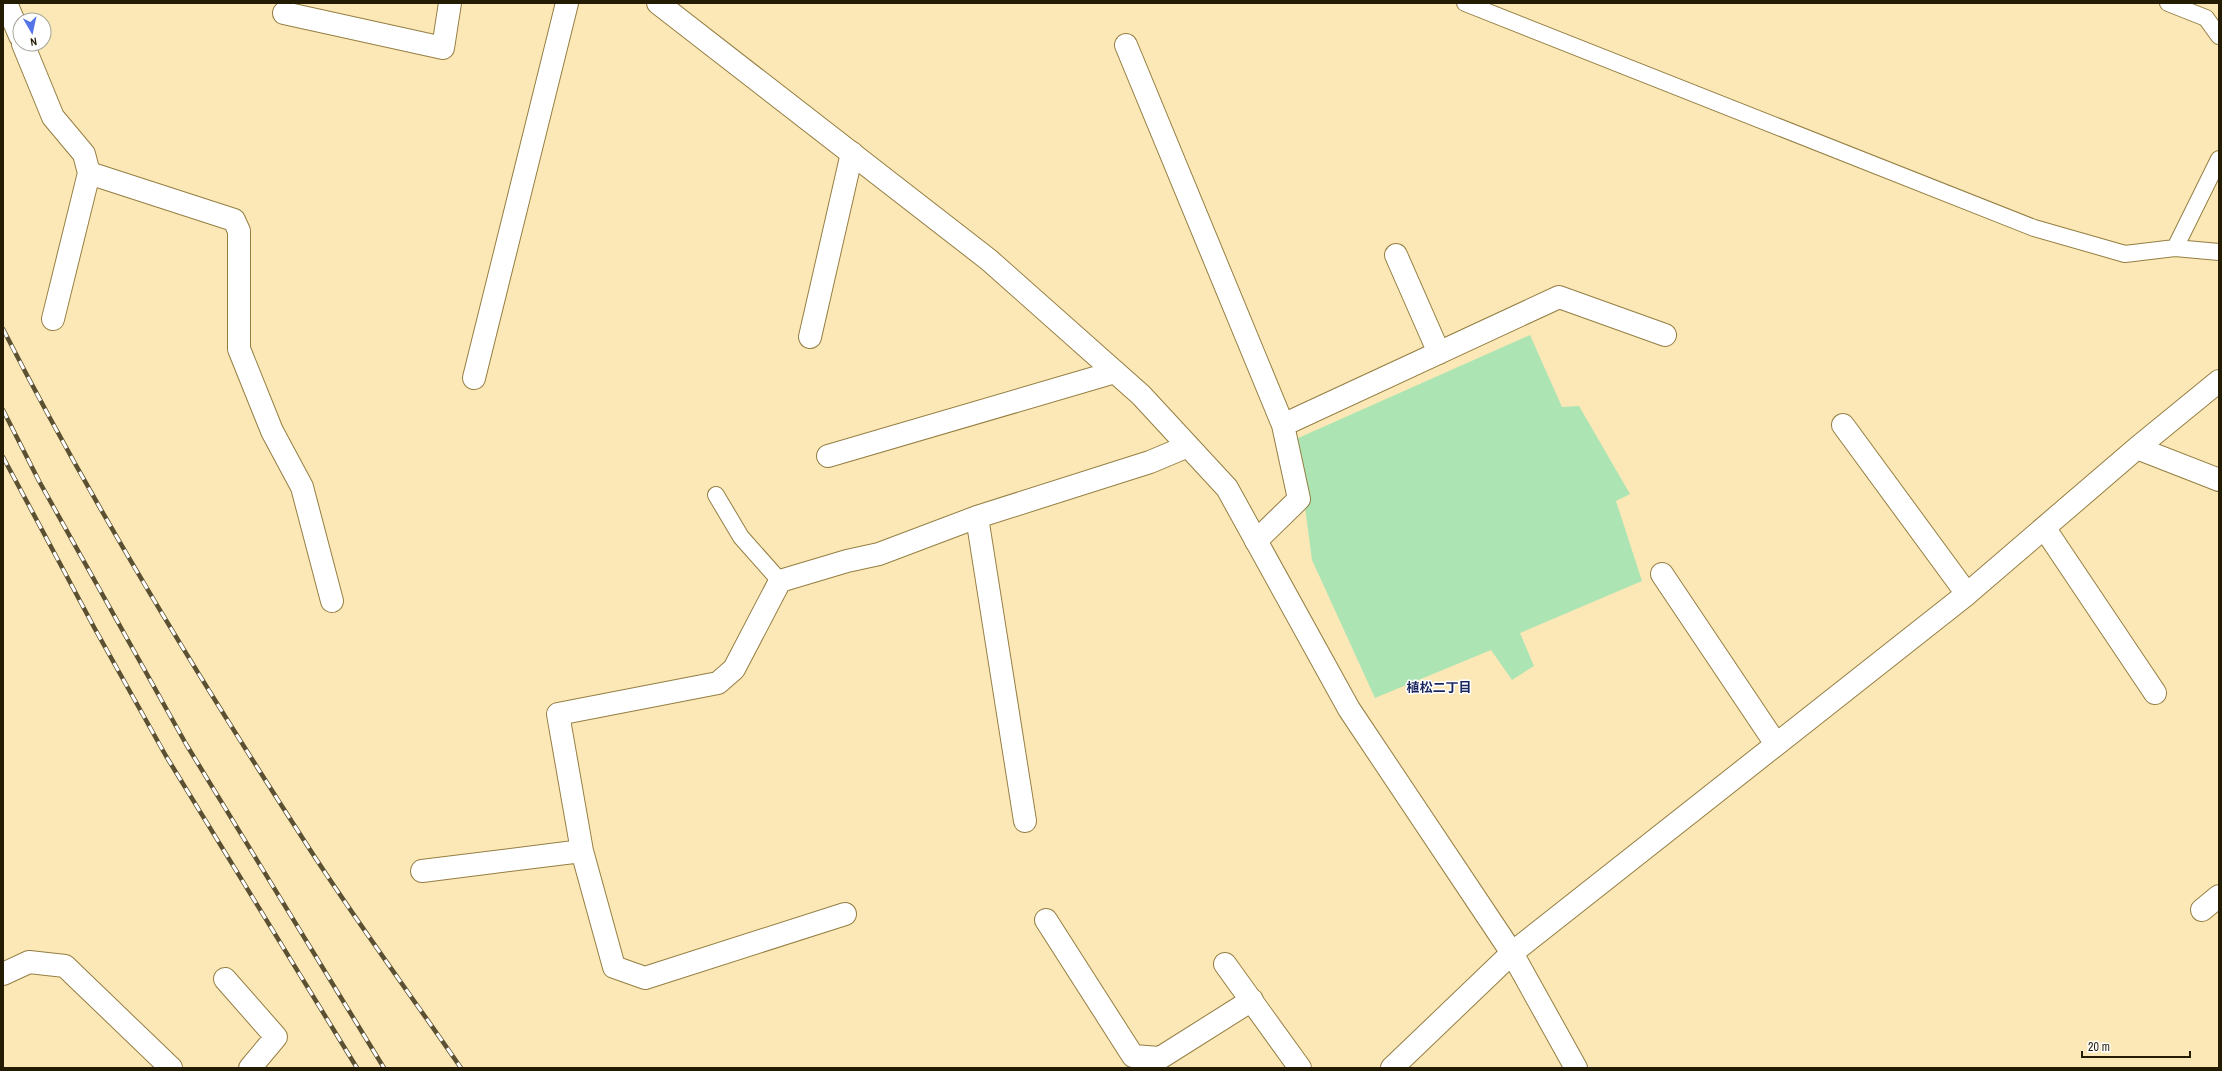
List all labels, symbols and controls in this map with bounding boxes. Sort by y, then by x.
north arrow [12,12,52,52]
text: N [29,34,38,49]
district label: 植松二丁目 [1406,679,1472,696]
scale bar [2082,1033,2190,1059]
text: 20 m [2088,1039,2110,1055]

